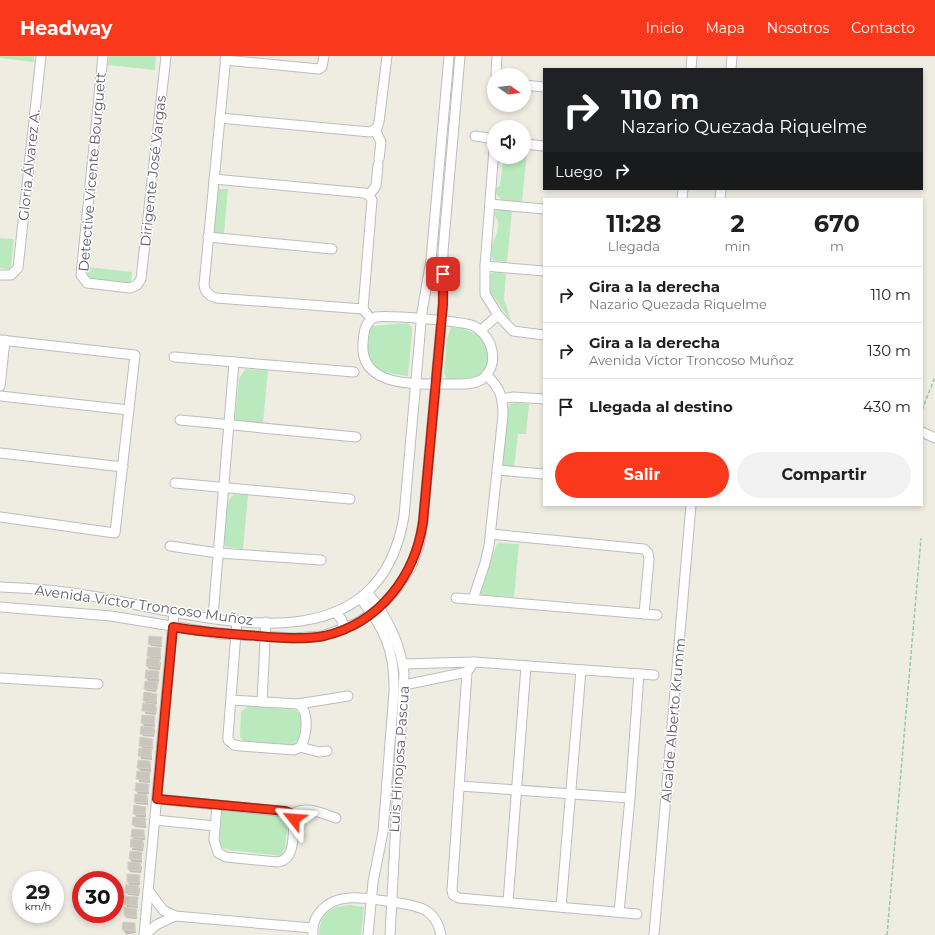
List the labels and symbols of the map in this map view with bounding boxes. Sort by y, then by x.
north arrow [487,68,531,112]
street label: Detective Vicente Bourguett [74,71,110,272]
street label: Dirigente José Vargas [136,94,170,247]
street label: Gloria Álvarez A. [14,108,44,222]
pin [426,257,460,291]
street label: Avenida Víctor Troncoso Muñoz [34,581,254,629]
street label: Alcalde Alberto Krumm [657,637,689,803]
street label: Luis Hinojosa Pascua [385,685,413,833]
position arrow [273,798,315,840]
speed limit sign: 30 [72,871,124,923]

